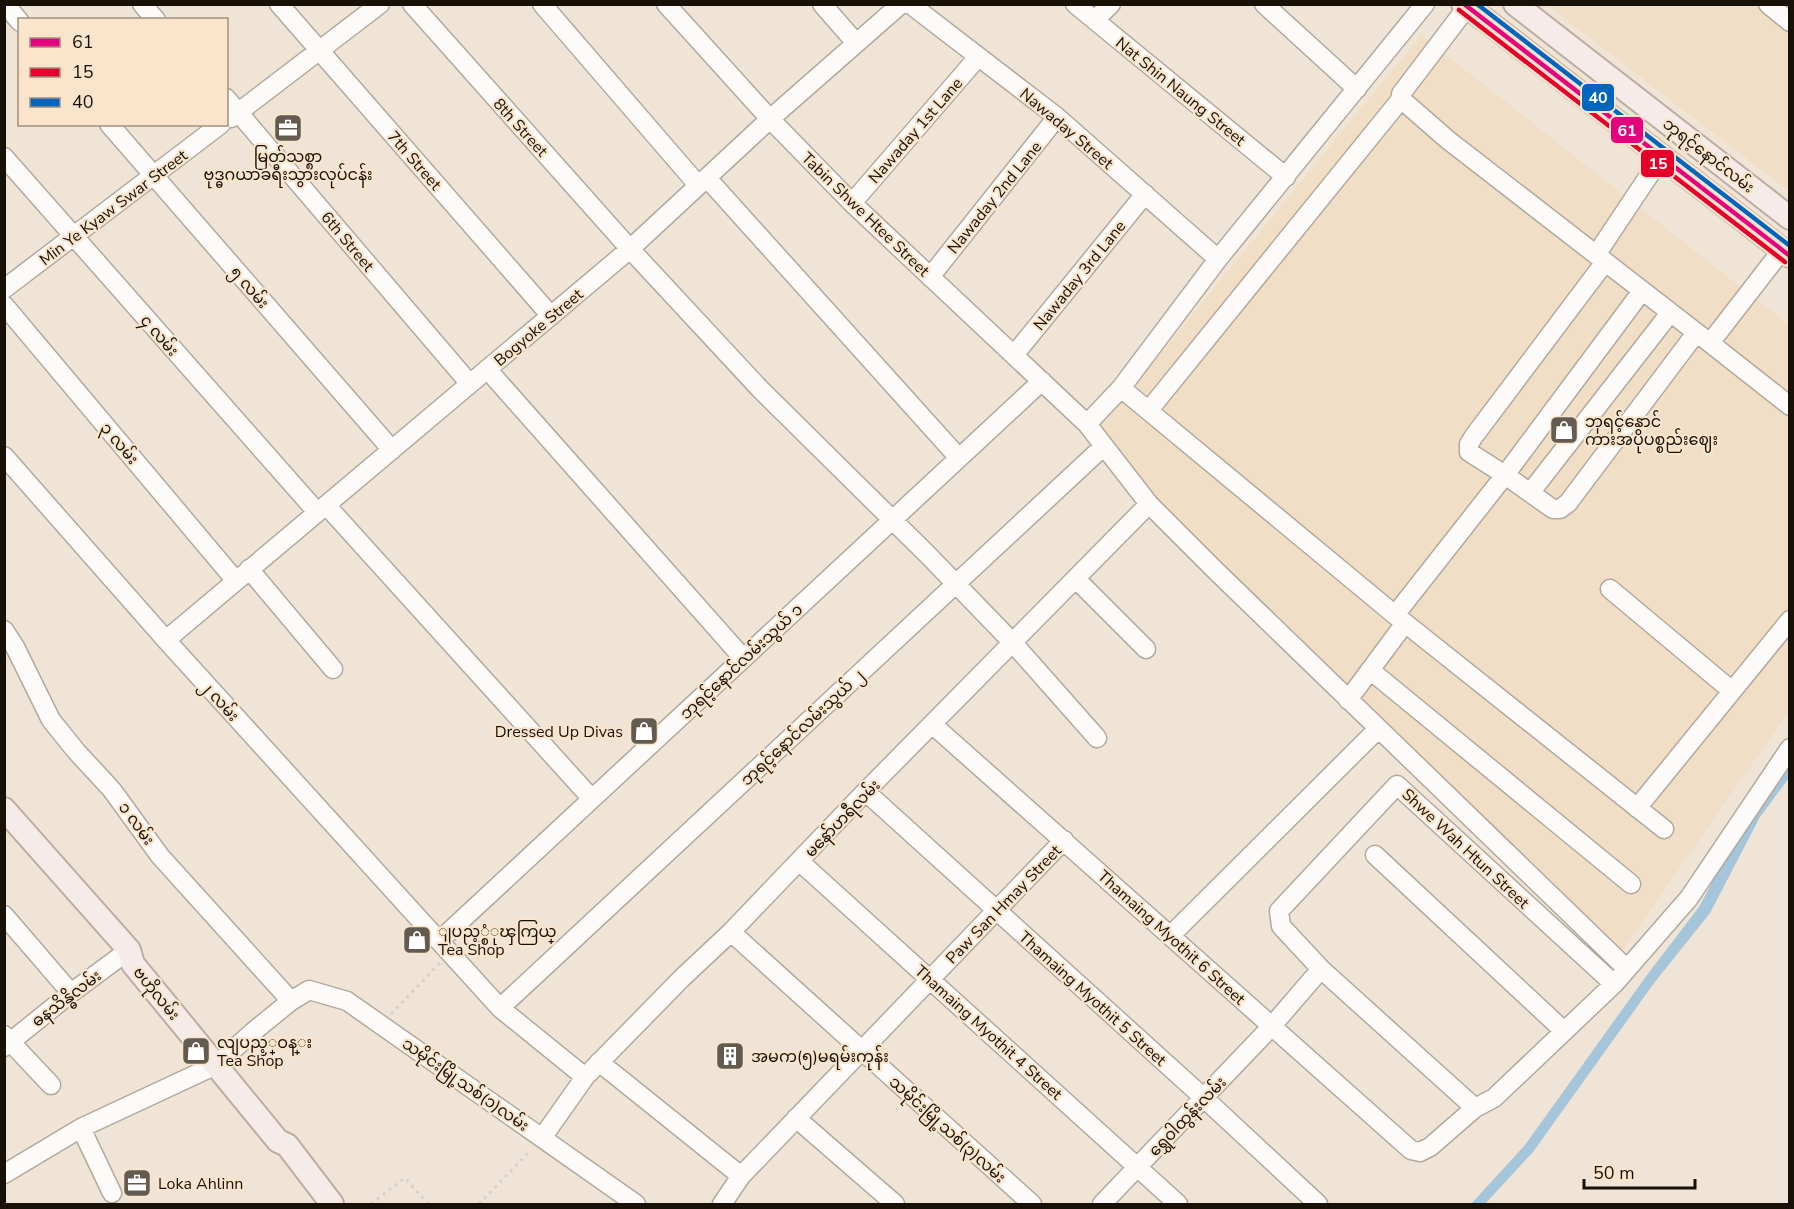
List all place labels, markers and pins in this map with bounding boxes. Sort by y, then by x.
office icon: မြတ်သစ္စာ ဗုဒ္ဓဂယာခရီးသွားလုပ်ငန်း [272,112,304,144]
place label: မြတ်သစ္စာ ဗုဒ္ဓဂယာခရီးသွားလုပ်ငန်း [203,145,373,189]
place label: ဘုရင့်နောင် ကားအပိုပစ္စည်းဈေး [1585,410,1718,454]
shop icon: ဘုရင့်နောင် ကားအပိုပစ္စည်းဈေး [1548,414,1580,446]
shop icon: Dressed Up Divas [628,715,660,747]
place label: Dressed Up Divas [495,721,623,743]
place label: ျပည့္စံုၾကြယ္ Tea Shop [438,920,556,961]
shop icon: ျပည့္စံုၾကြယ္ Tea Shop [401,924,433,956]
place label: လျပည့္ဝန္း Tea Shop [217,1032,312,1072]
shop icon: လျပည့္ဝန္း Tea Shop [180,1035,212,1067]
building icon: အမက(၅)မရမ်းကုန်း [714,1040,746,1072]
place label: အမက(၅)မရမ်းကုန်း [751,1045,889,1071]
office icon: Loka Ahlinn [121,1167,153,1199]
place label: Loka Ahlinn [158,1173,243,1195]

